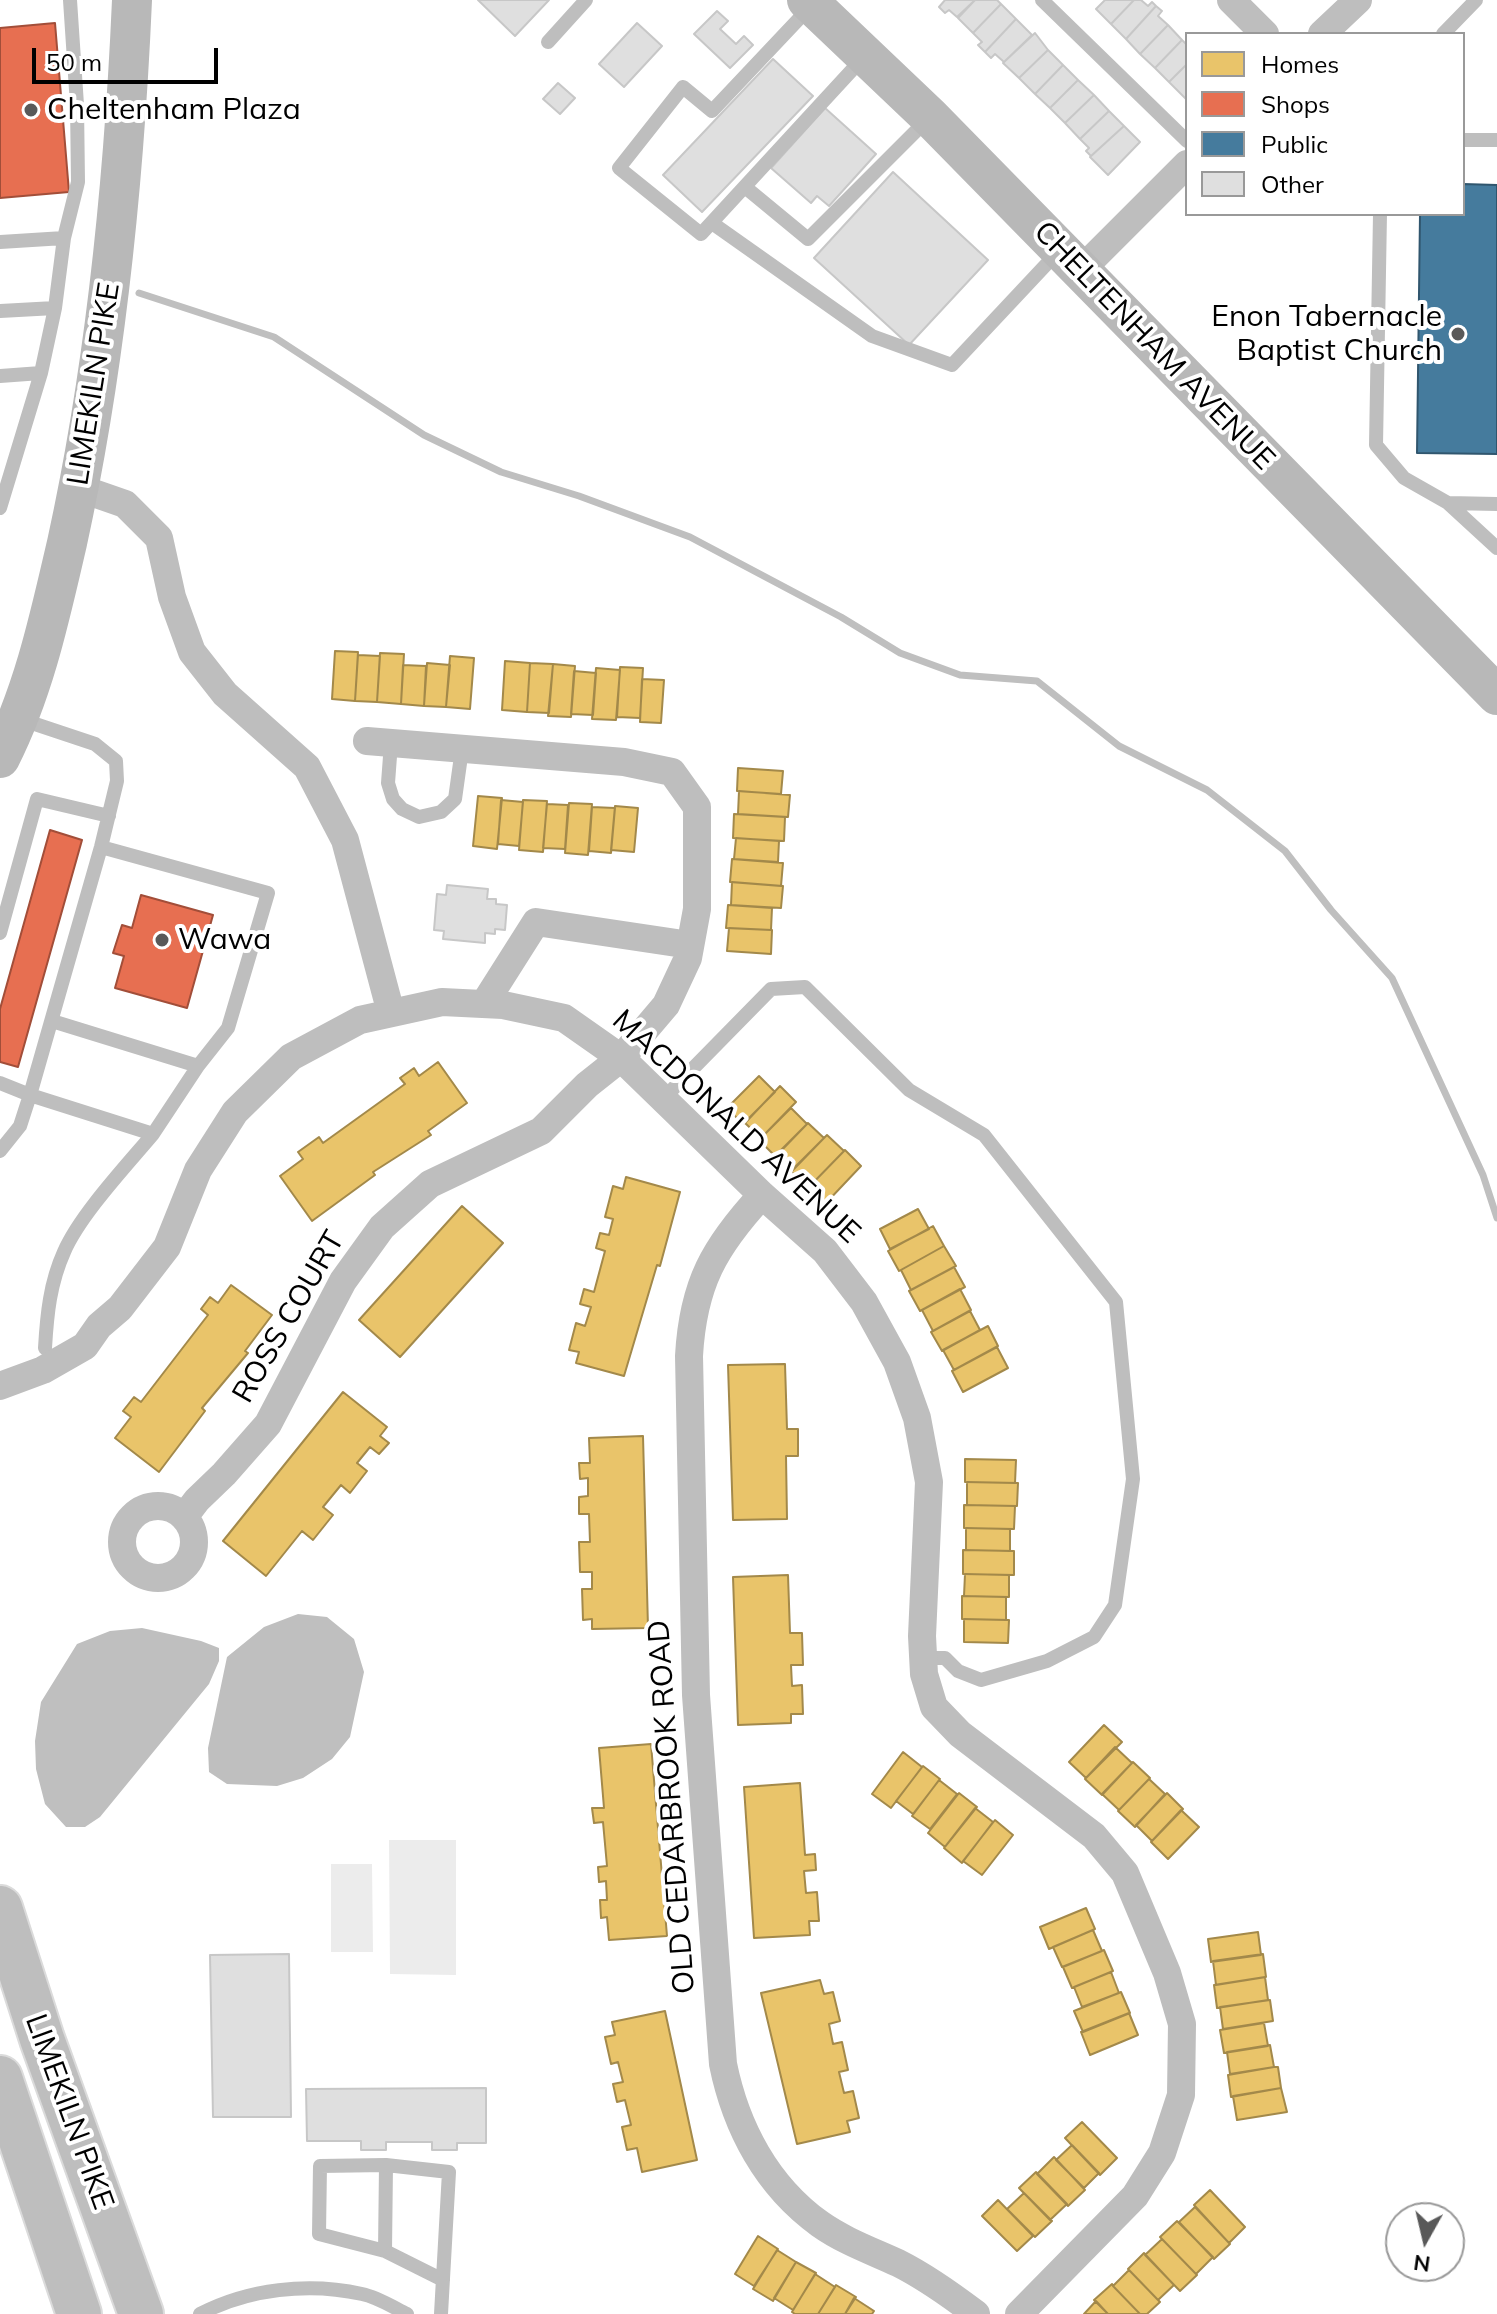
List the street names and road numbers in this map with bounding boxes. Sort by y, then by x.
street label: CHELTENHAM AVENUE [1026,214,1282,478]
street label: LIMEKILN PIKE [60,280,128,488]
street label: MACDONALD AVENUE [605,1003,867,1251]
street label: ROSS COURT [225,1225,353,1409]
street label: OLD CEDARBROOK ROAD [641,1619,703,1995]
street label: LIMEKILN PIKE [17,2010,121,2214]

